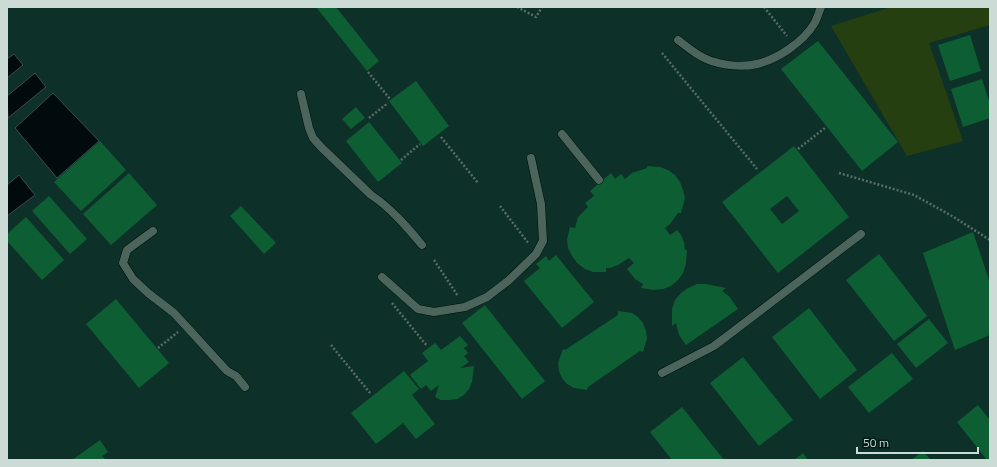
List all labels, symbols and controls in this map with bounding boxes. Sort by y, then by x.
scale bar [857,429,978,455]
text: 50 m [863,433,889,452]

